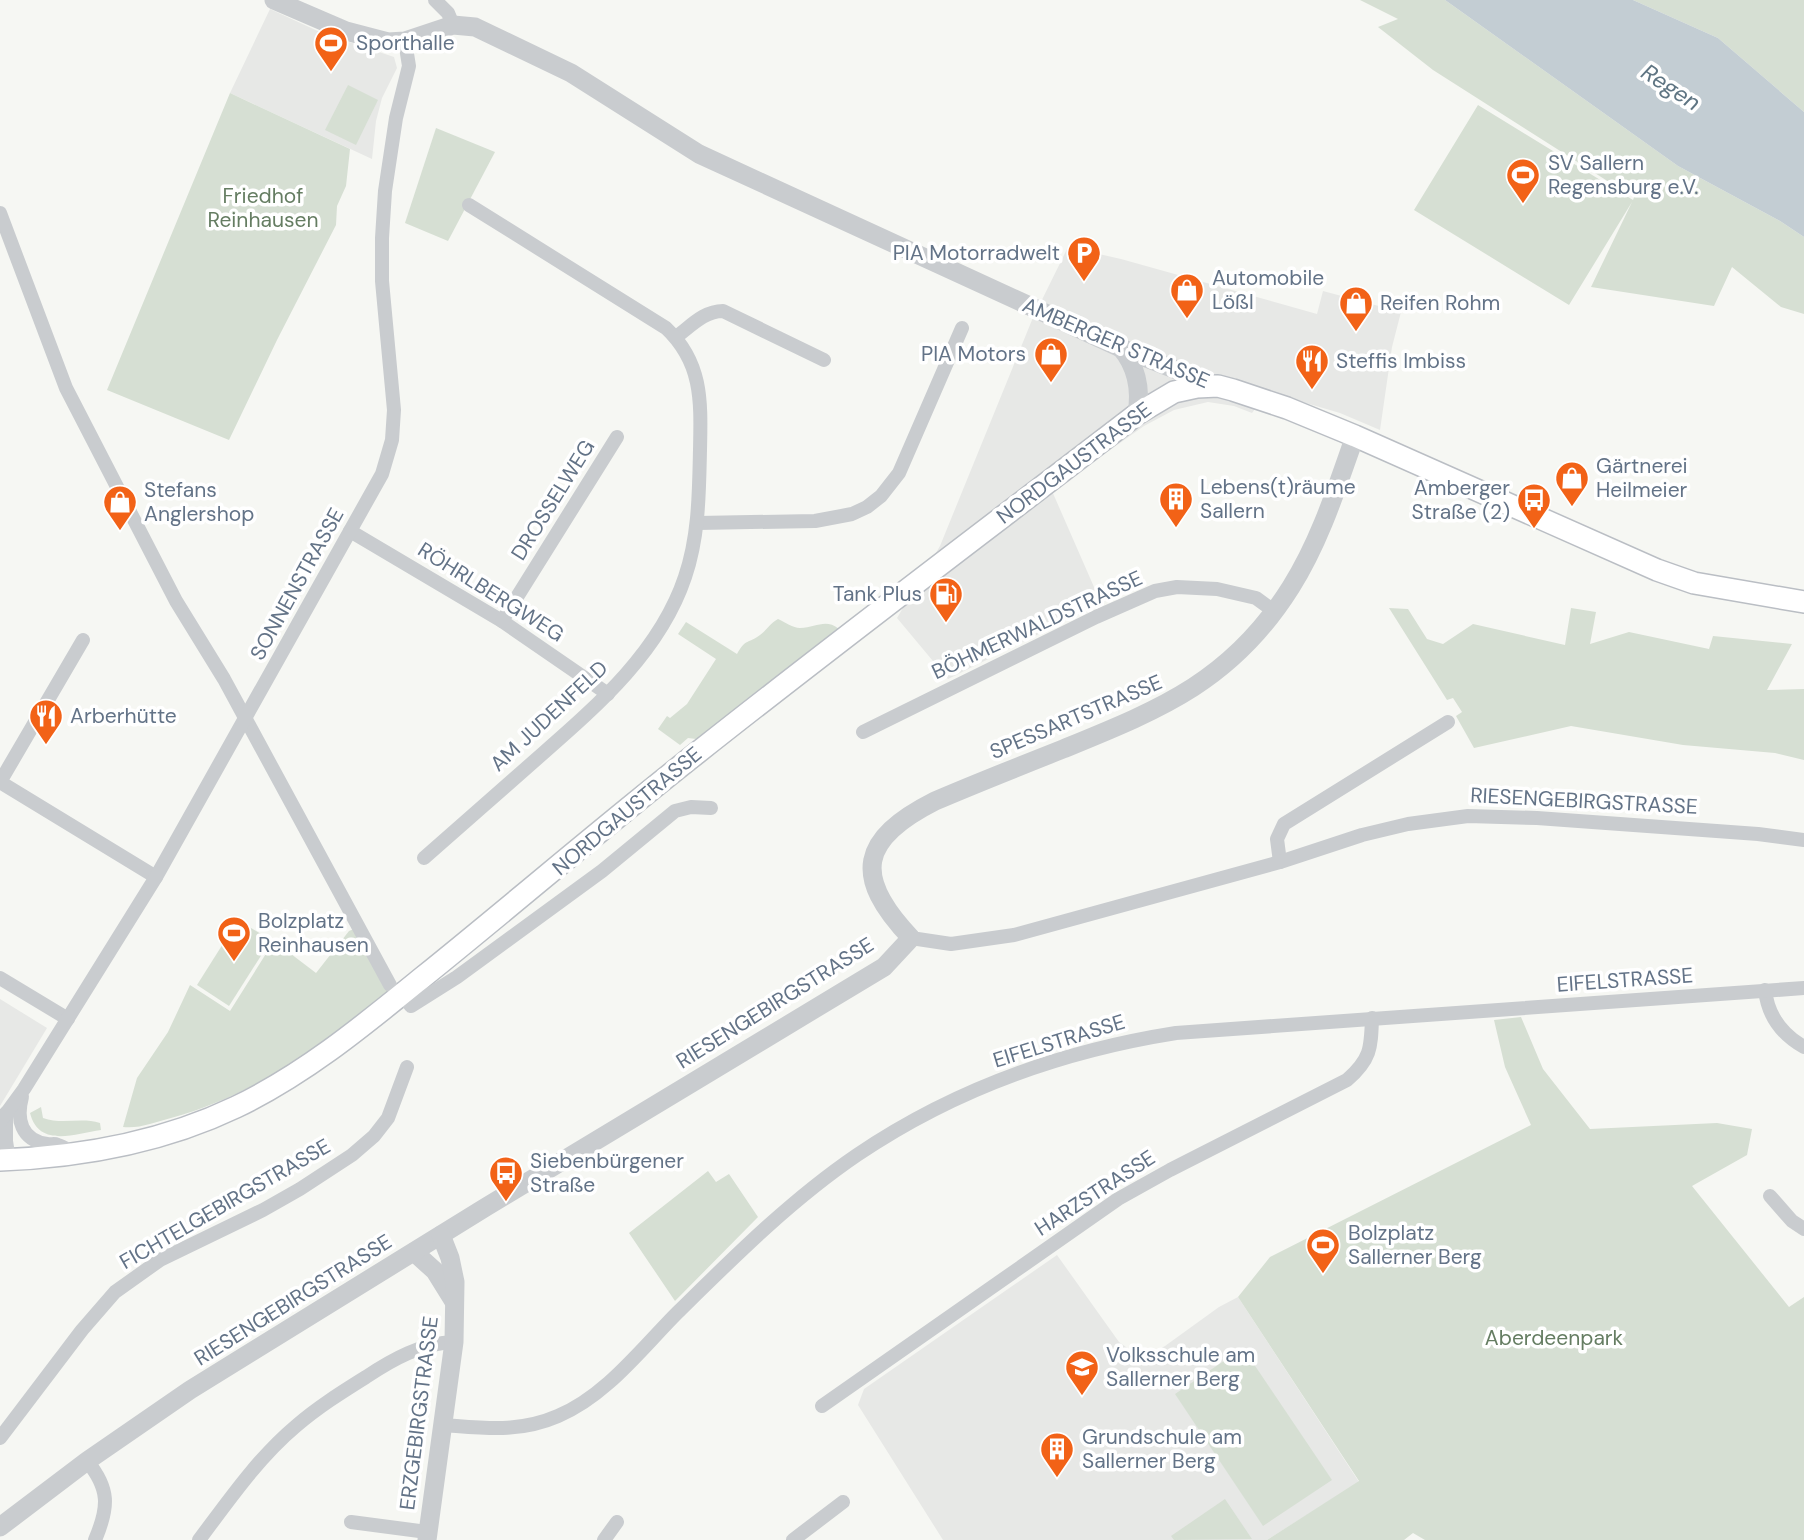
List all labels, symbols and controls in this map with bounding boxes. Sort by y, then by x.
sports icon: Sporthalle [312,24,350,73]
place label: Sporthalle [356,29,455,57]
water label: Regen [1636,57,1706,117]
place label: SV Sallern Regensburg e.V. [1548,149,1698,201]
sports icon: SV Sallern Regensburg e.V. [1504,156,1542,205]
park label: Friedhof Reinhausen [208,182,318,234]
parking icon: PIA Motorradwelt [1065,234,1103,283]
place label: PIA Motorradwelt [893,239,1060,267]
place label: Automobile Lößl [1212,264,1324,316]
shop icon: Automobile Lößl [1168,271,1206,320]
shop icon: Reifen Rohm [1337,284,1375,333]
place label: Reifen Rohm [1380,289,1500,317]
street label: AMBERGER STRASSE [1018,291,1214,395]
shop icon: PIA Motors [1032,335,1070,384]
place label: PIA Motors [921,340,1026,368]
restaurant icon: Steffis Imbiss [1293,342,1331,391]
place label: Steffis Imbiss [1336,347,1466,375]
street label: NORDGAUSTRASSE [991,396,1157,530]
street label: DROSSELWEG [505,434,601,566]
place label: Gärtnerei Heilmeier [1596,452,1688,504]
shop icon: Gärtnerei Heilmeier [1553,459,1591,508]
place label: Lebens(t)räume Sallern [1200,473,1356,525]
place label: Amberger Straße (2) [1412,474,1510,526]
place label: Stefans Anglershop [144,476,254,528]
building icon: Lebens(t)räume Sallern [1157,480,1195,529]
bus stop icon: Amberger Straße (2) [1515,481,1553,530]
shop icon: Stefans Anglershop [101,483,139,532]
street label: SONNENSTRASSE [244,503,350,665]
street label: RÖHRLBERGWEG [413,536,569,648]
street label: BÖHMERWALDSTRASSE [927,564,1147,686]
fuel station icon: Tank Plus [927,575,965,624]
place label: Tank Plus [833,580,922,608]
street label: AM JUDENFELD [484,654,614,778]
street label: SPESSARTSTRASSE [986,668,1166,766]
restaurant icon: Arberhütte [27,697,65,746]
place label: Arberhütte [70,702,177,730]
street label: NORDGAUSTRASSE [546,740,708,882]
street label: RIESENGEBIRGSTRASSE [1470,781,1698,821]
place label: Bolzplatz Reinhausen [258,907,369,959]
sports icon: Bolzplatz Reinhausen [215,914,253,963]
street label: RIESENGEBIRGSTRASSE [671,931,879,1075]
street label: EIFELSTRASSE [1556,961,1694,999]
street label: EIFELSTRASSE [990,1008,1128,1074]
street label: FICHTELGEBIRGSTRASSE [115,1132,335,1276]
street label: HARZSTRASSE [1029,1144,1161,1242]
place label: Siebenbürgener Straße [530,1147,684,1199]
bus stop icon: Siebenbürgener Straße [487,1154,525,1203]
place label: Bolzplatz Sallerner Berg [1348,1219,1482,1271]
sports icon: Bolzplatz Sallerner Berg [1304,1226,1342,1275]
street label: RIESENGEBIRGSTRASSE [189,1228,397,1372]
street label: ERZGEBIRGSTRASSE [393,1314,445,1512]
park label: Aberdeenpark [1485,1324,1624,1352]
place label: Volksschule am Sallerner Berg [1106,1341,1255,1393]
school or university icon: Volksschule am Sallerner Berg [1063,1348,1101,1397]
place label: Grundschule am Sallerner Berg [1082,1423,1242,1475]
building icon: Grundschule am Sallerner Berg [1038,1430,1076,1479]

